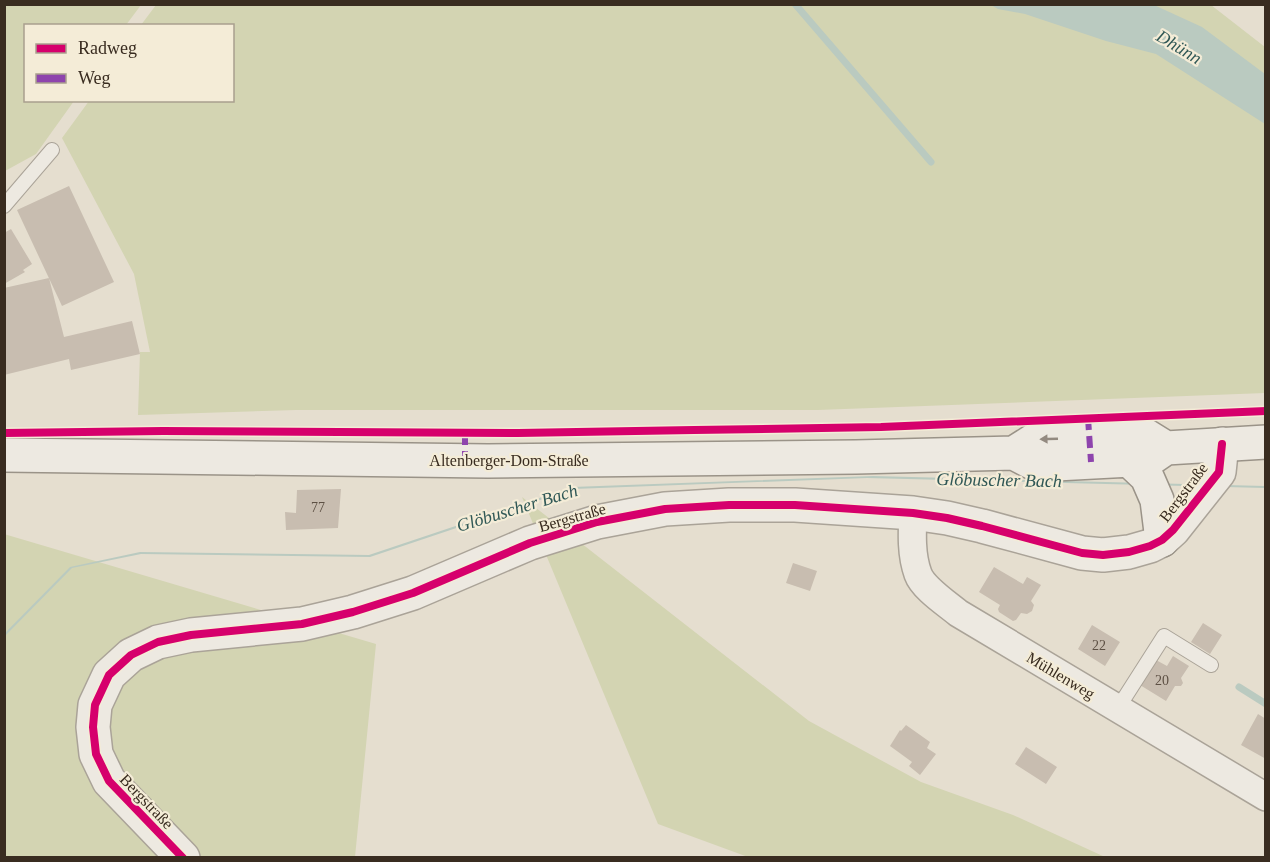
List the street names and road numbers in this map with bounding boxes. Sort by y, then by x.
street label: Altenberger-Dom-Straße [429,452,589,470]
street label: Bergstraße [1156,460,1212,526]
street label: Bergstraße [537,500,608,536]
street label: Mühlenweg [1023,648,1098,703]
street label: Bergstraße [116,771,177,833]

